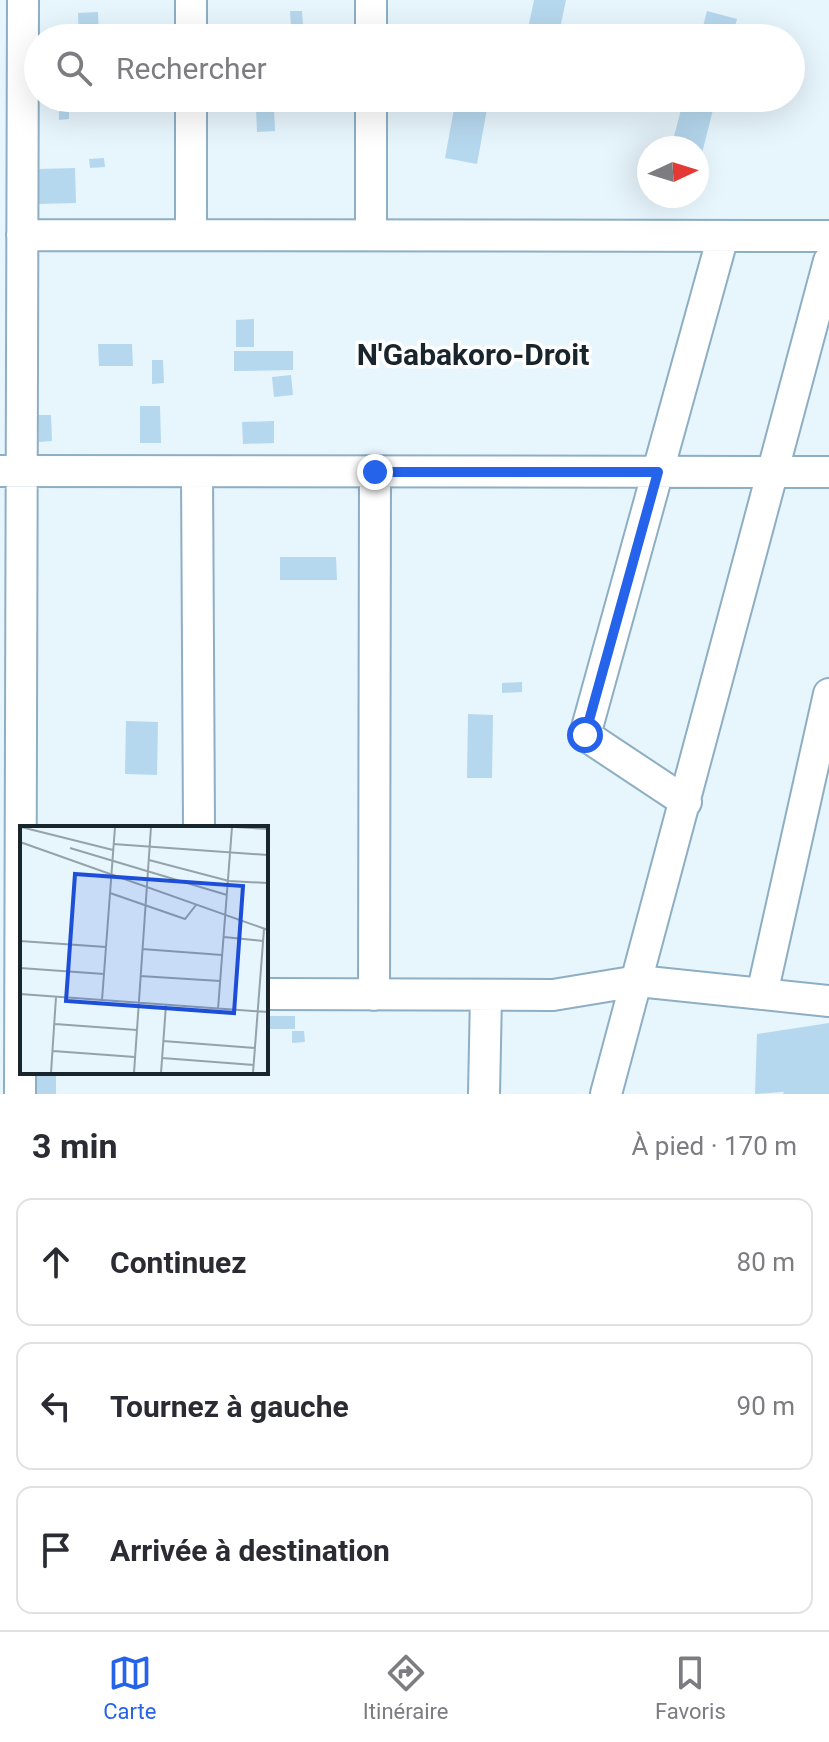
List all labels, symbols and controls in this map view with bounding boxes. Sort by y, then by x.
search box [24,24,805,112]
icon: search [52,46,96,90]
text: Rechercher [116,51,267,86]
north arrow [637,136,709,208]
district label: N'Gabakoro-Droit [357,337,589,372]
route end [357,454,393,490]
route start [567,717,603,753]
inset map [20,826,268,1074]
text: 3 min [32,1126,117,1166]
text: À pied · 170 m [631,1131,797,1161]
icon: ahead [34,1240,78,1284]
text: Continuez [110,1245,247,1280]
text: 80 m [737,1247,795,1277]
icon: left [34,1384,78,1428]
text: Tournez à gauche [110,1389,349,1424]
text: 90 m [737,1391,795,1421]
icon: arrive [34,1528,78,1572]
text: Arrivée à destination [110,1533,390,1568]
tab: Carte [103,1651,156,1724]
tab: Itinéraire [363,1651,448,1724]
tab: Favoris [655,1651,726,1724]

